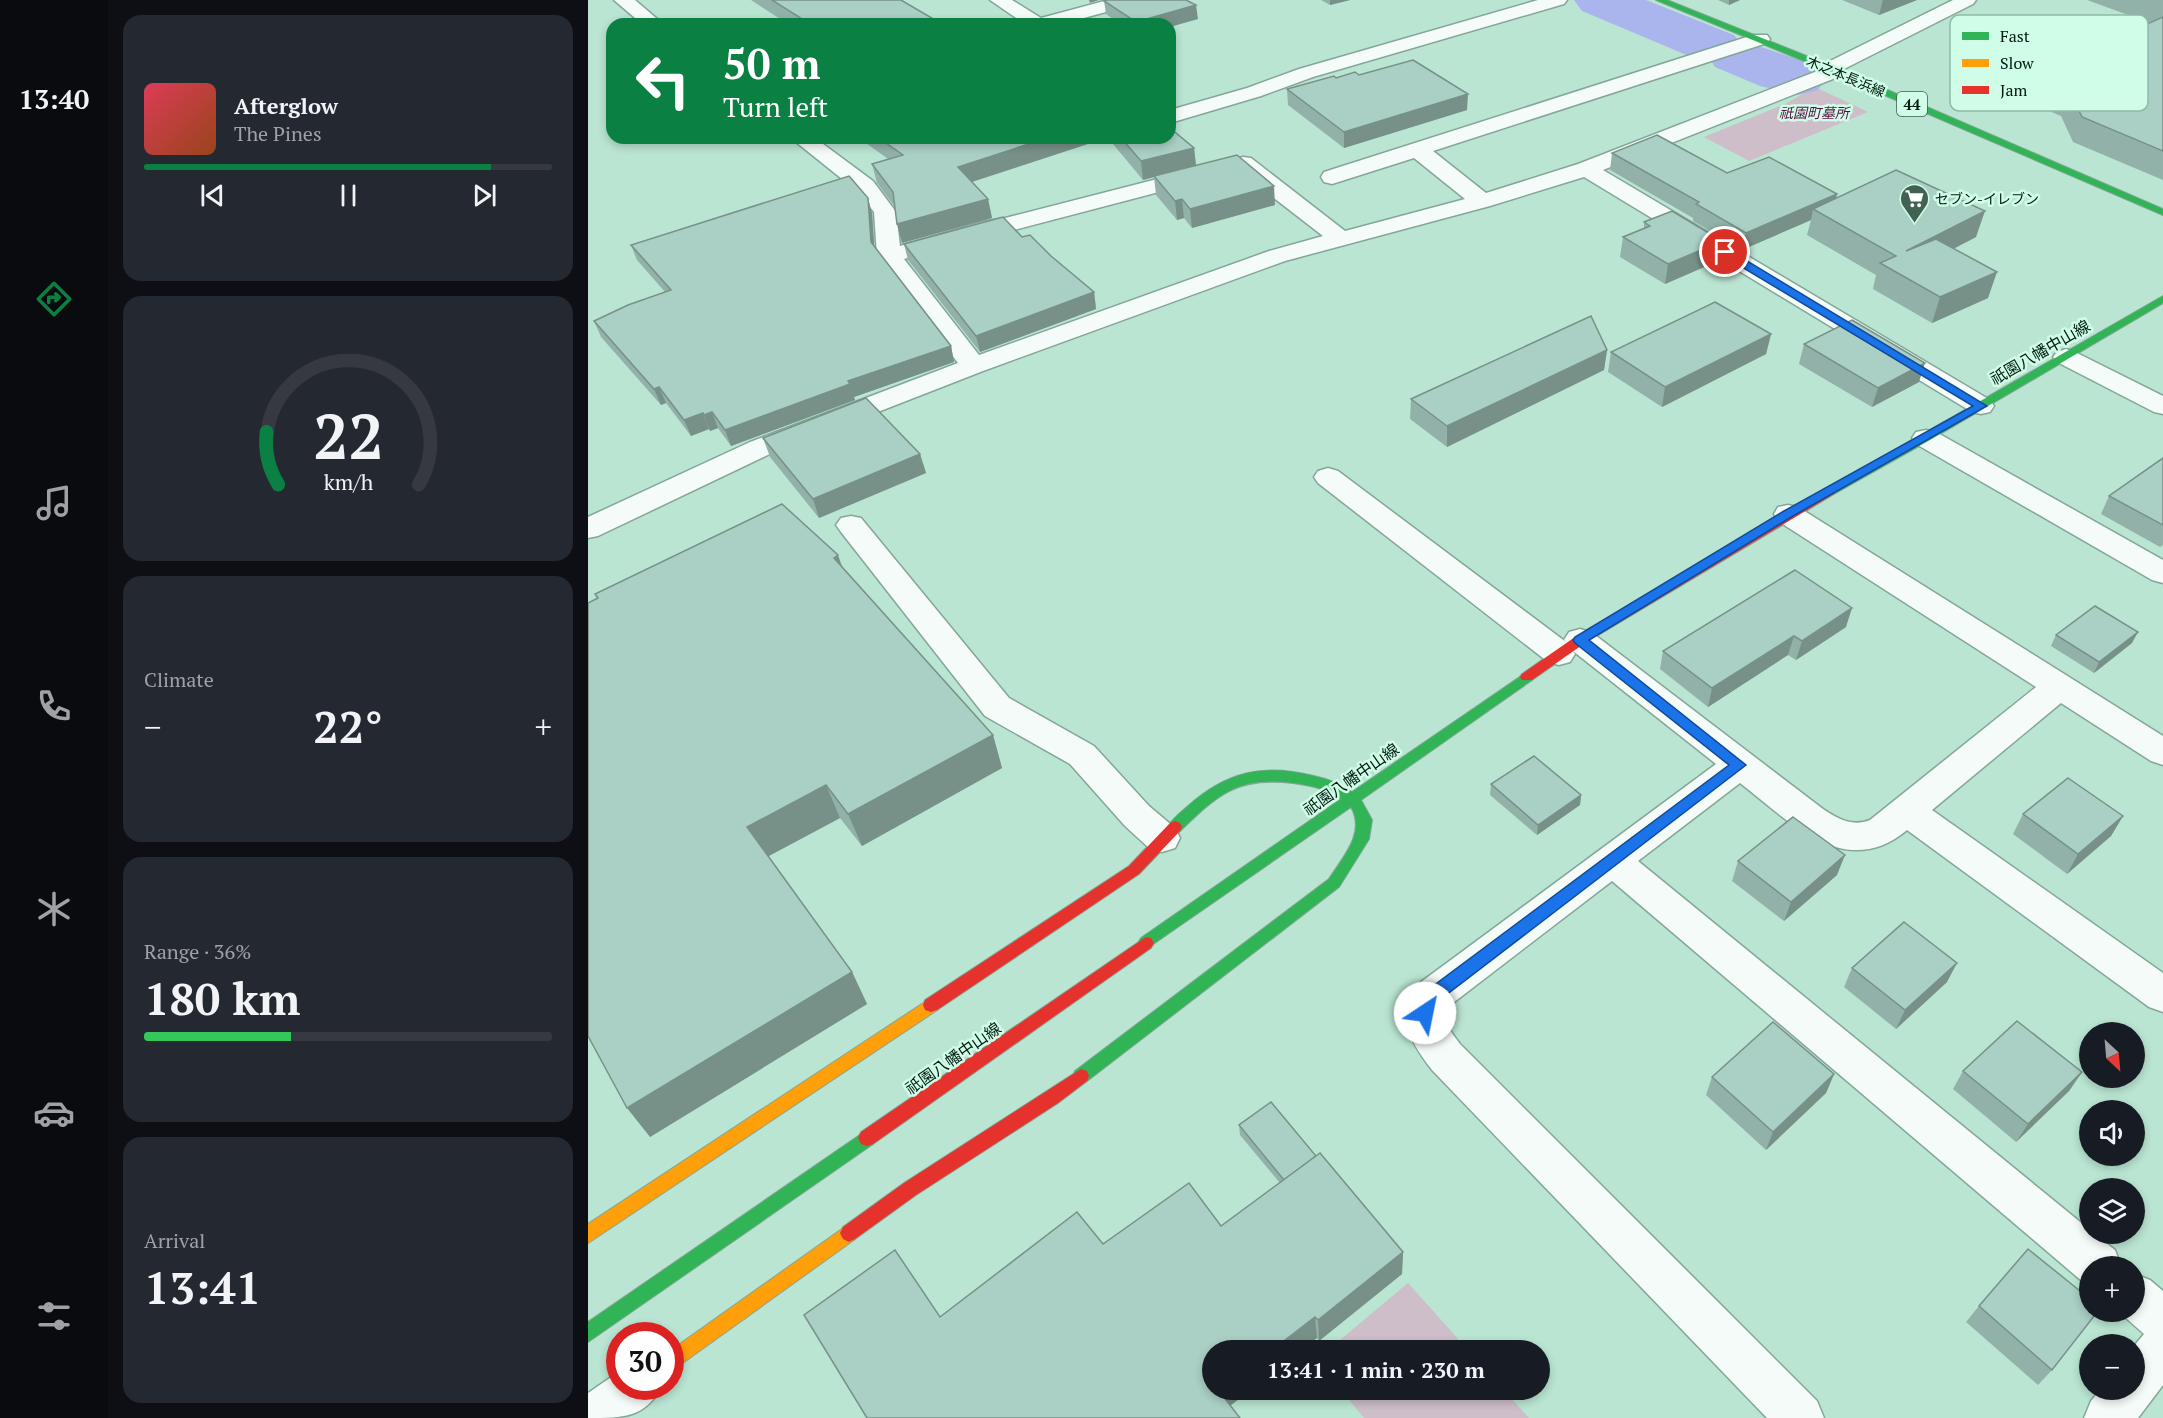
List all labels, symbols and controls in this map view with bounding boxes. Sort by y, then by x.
legend [1950,15,2148,111]
text: Fast [2000,25,2030,47]
text: 50 m [723,35,821,91]
icon: left [624,42,702,120]
street label: 木之本長浜線 [1804,51,1888,101]
text: Slow [2000,52,2034,74]
text: Jam [2000,79,2028,101]
text: 13:40 [19,81,89,117]
text: Turn left [723,89,828,125]
text: Afterglow [234,91,338,120]
road number: 44 [1897,92,1927,116]
park label: 祇園町墓所 [1779,103,1851,122]
text: The Pines [234,120,322,147]
icon: previous [196,179,229,212]
icon: pause [332,179,365,212]
icon: next [468,179,501,212]
supermarket icon: セブン-イレブン [1898,182,1930,224]
place label: セブン-イレブン [1935,189,2039,208]
pin [1699,226,1750,277]
icon: arrive [1708,235,1741,268]
icon: directions [33,278,75,320]
street label: 祇園八幡中山線 [1986,314,2094,390]
text: 22 [313,395,383,478]
text: km/h [323,469,373,497]
icon: music [33,482,75,524]
text: Climate [144,666,214,693]
icon: phone [33,685,75,727]
text: 22° [313,696,383,756]
text: − [144,705,162,748]
text: + [534,705,552,748]
street label: 祇園八幡中山線 [1299,738,1403,820]
icon: climate [33,888,75,930]
text: Range · 36% [144,938,251,965]
text: 180 km [144,968,300,1028]
position arrow [1393,981,1457,1045]
street label: 祇園八幡中山線 [901,1017,1005,1099]
north arrow [2079,1022,2145,1088]
map controls [2079,1022,2145,1400]
icon: car [33,1092,75,1134]
button: sound [2079,1100,2145,1166]
button: layers [2079,1178,2145,1244]
text: Arrival [144,1227,205,1254]
button: + [2079,1256,2145,1322]
text: 13:41 [144,1257,261,1317]
icon: filters [33,1295,75,1337]
speed limit sign: 30 [606,1322,684,1400]
button: − [2079,1334,2145,1400]
text: 13:41 · 1 min · 230 m [1267,1355,1485,1384]

